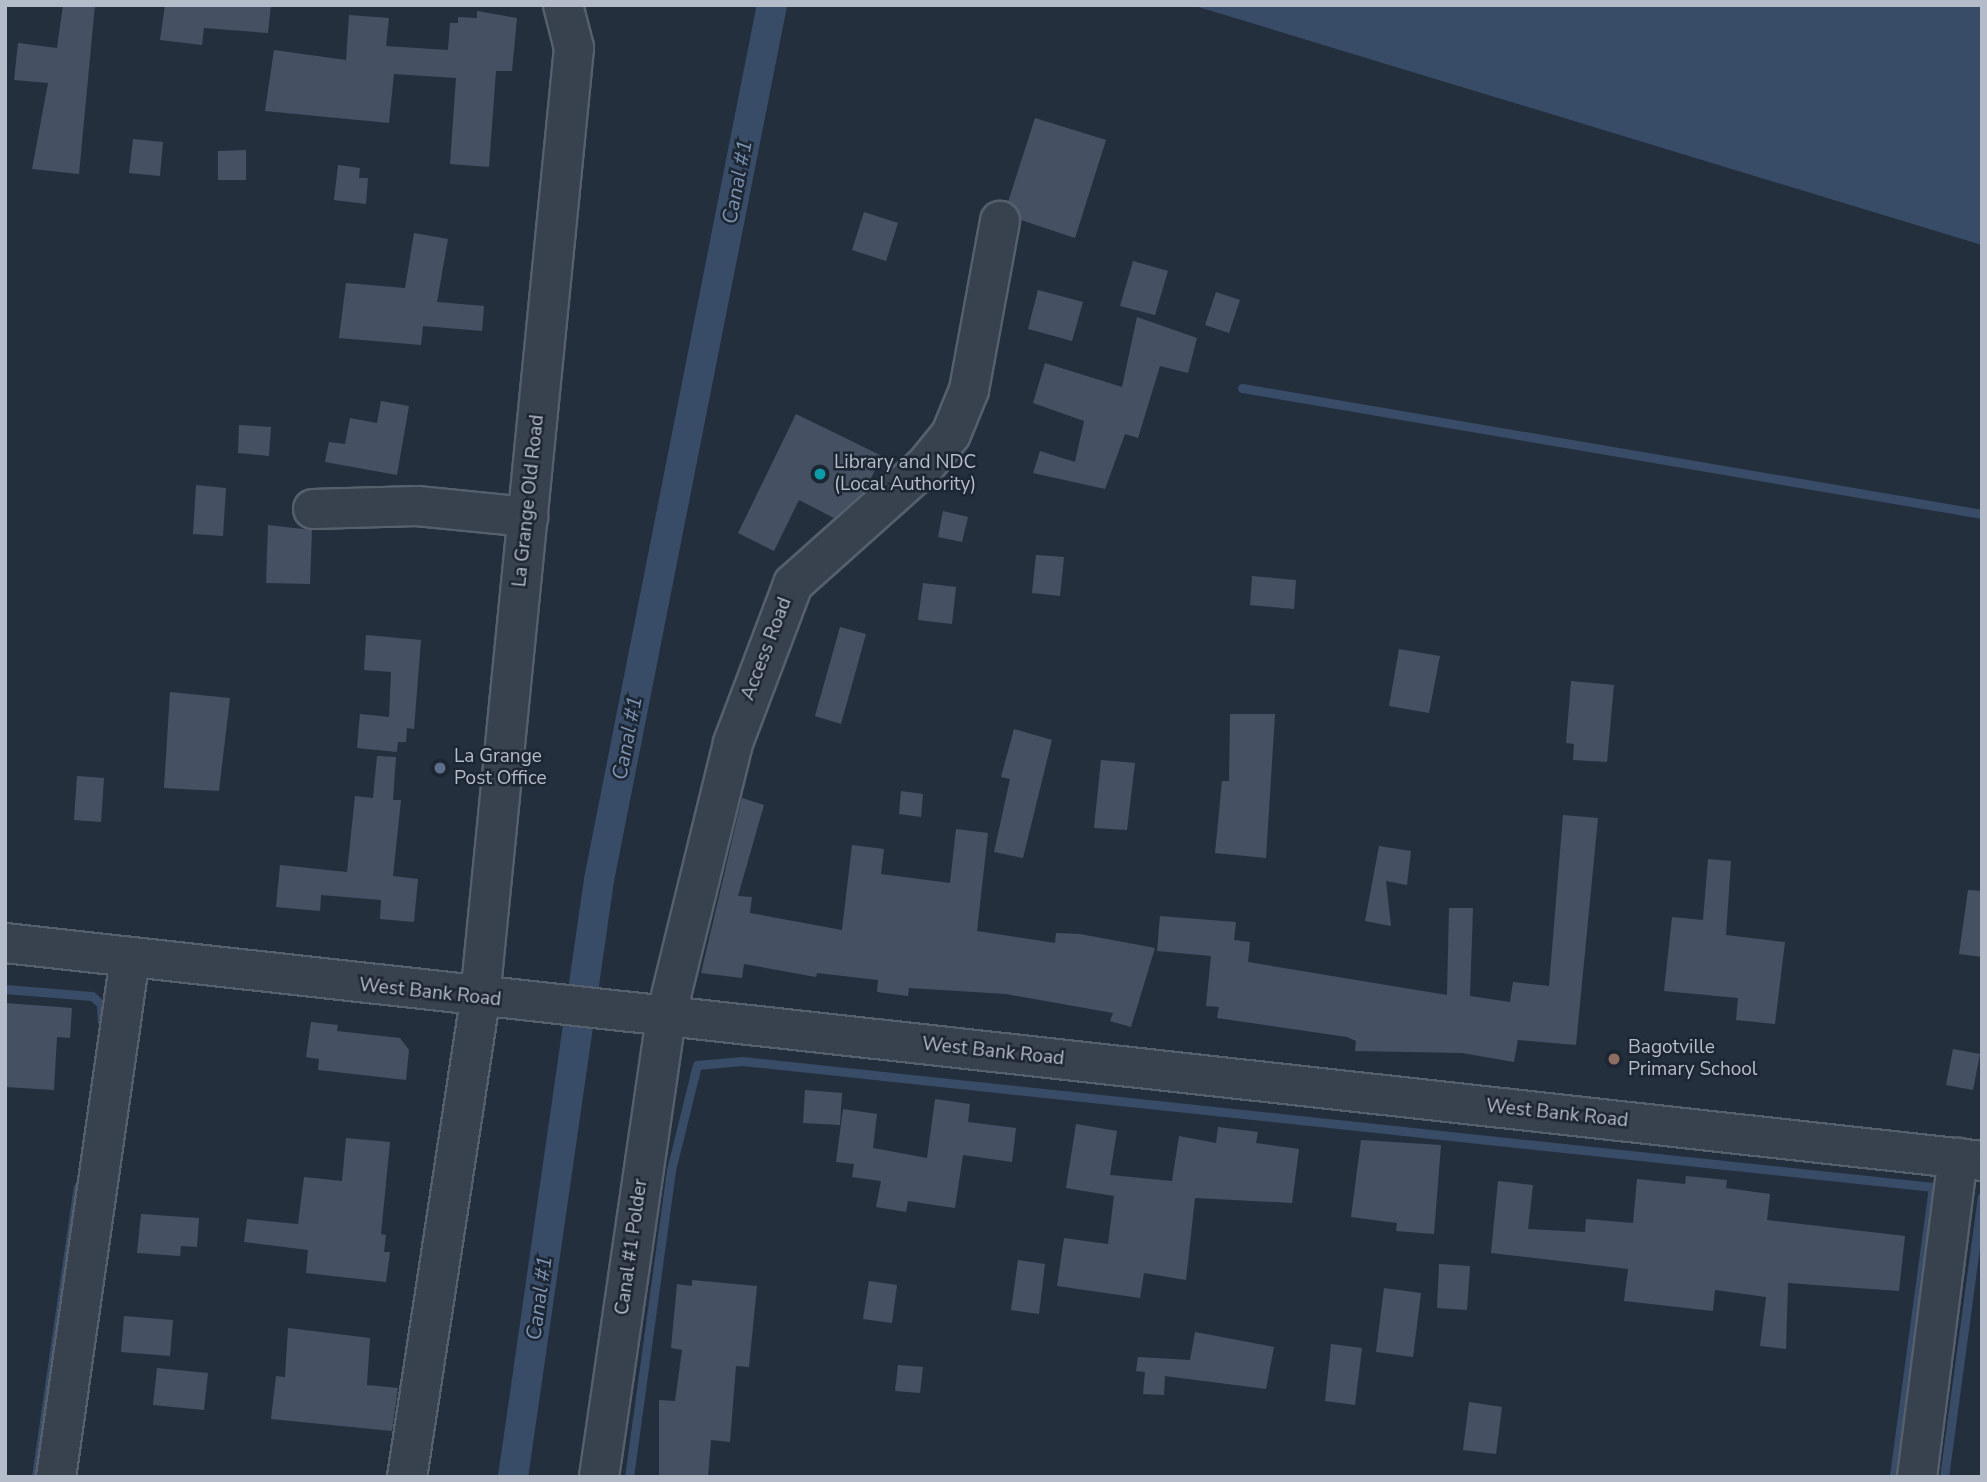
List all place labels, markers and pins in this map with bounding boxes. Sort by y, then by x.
place label: Library and NDC (Local Authority) [834,452,976,496]
marker: Library and NDC (Local Authority) [812,466,828,482]
place label: La Grange Post Office [454,746,547,790]
marker: La Grange Post Office [432,760,448,776]
place label: Bagotville Primary School [1628,1037,1757,1081]
marker: Bagotville Primary School [1606,1051,1622,1067]

